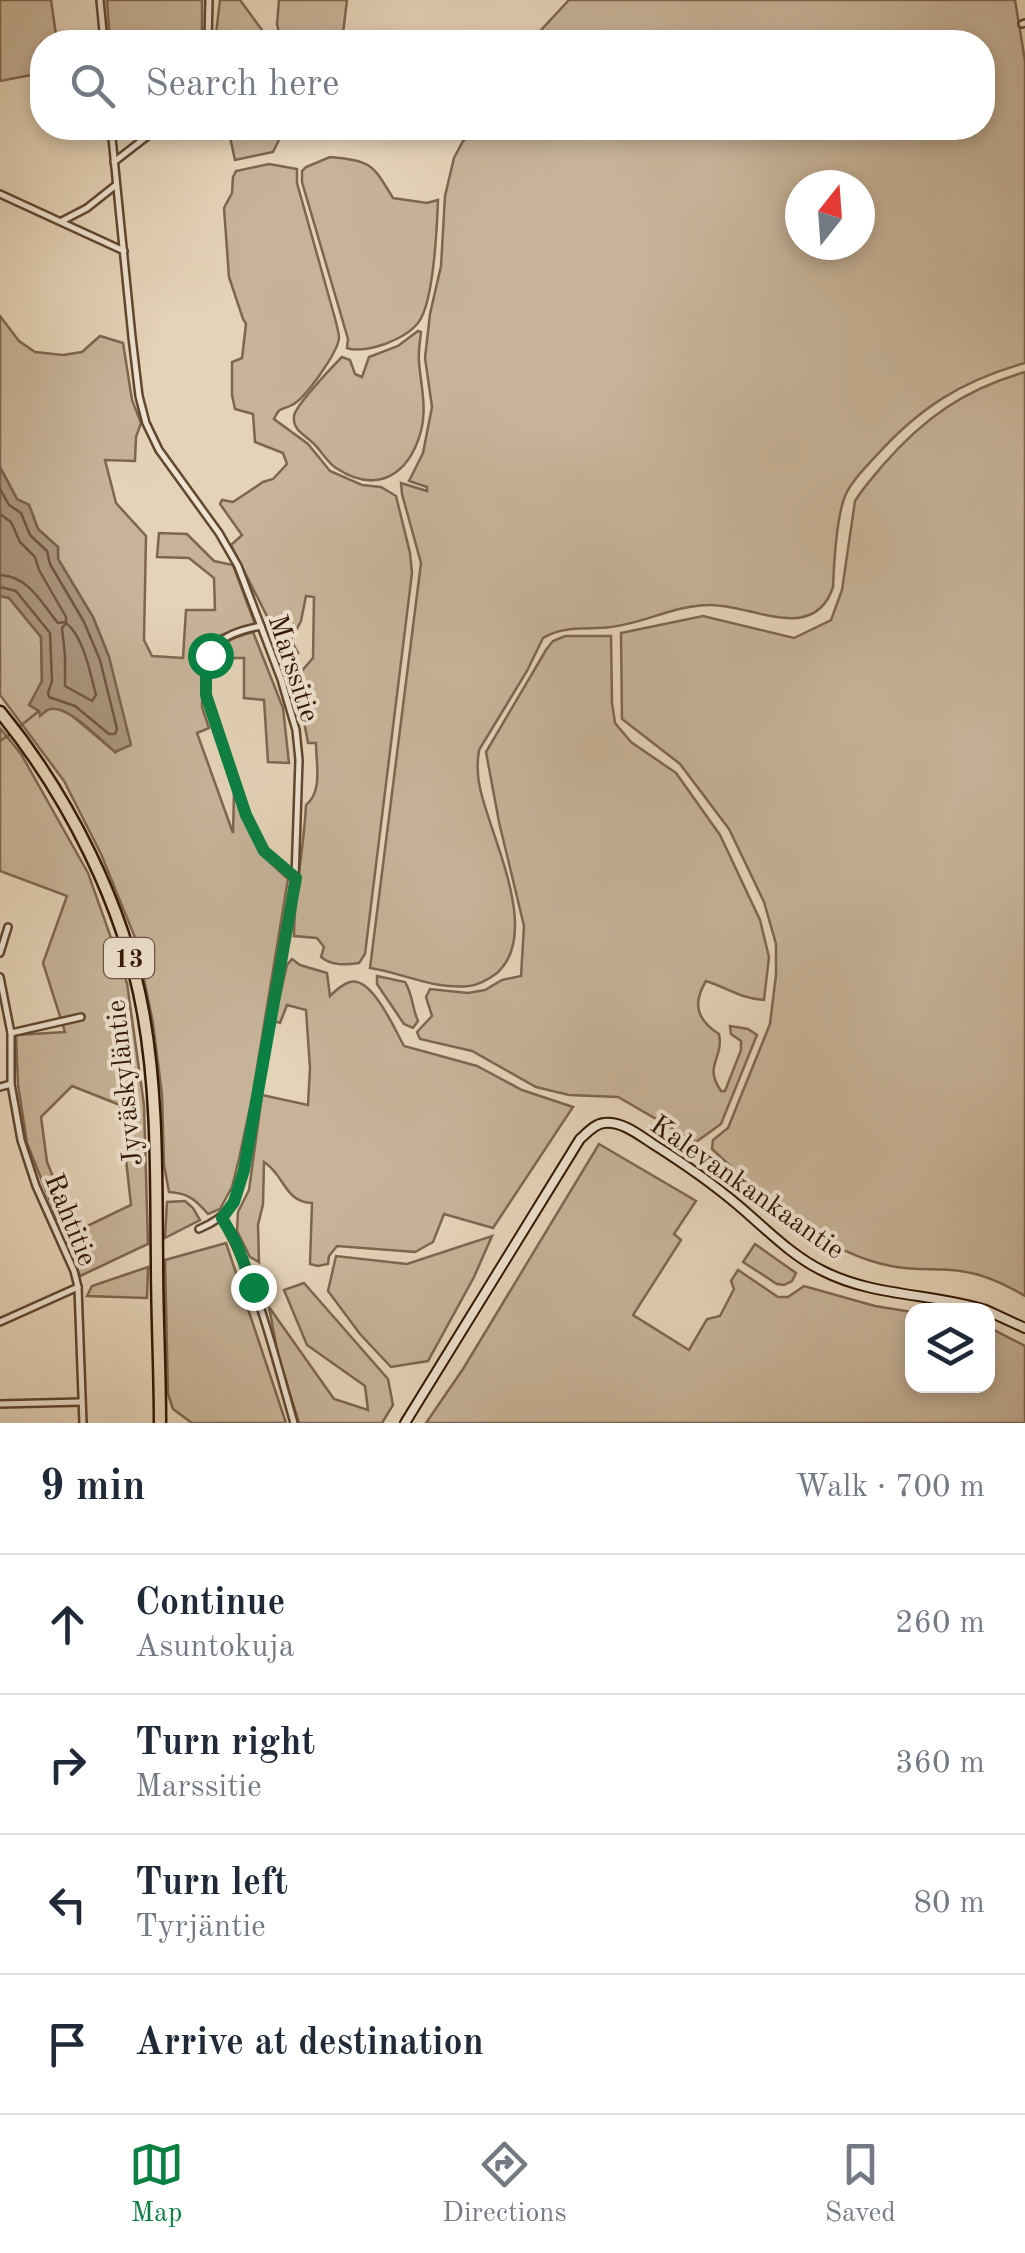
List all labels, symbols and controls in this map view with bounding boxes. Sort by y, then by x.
search box [30,30,995,140]
icon: search [65,58,120,113]
text: Search here [145,66,340,104]
north arrow [785,170,875,260]
street label: Marssitie [262,612,323,726]
route start [188,633,234,679]
road number: 13 [104,938,154,978]
street label: Jyväskyläntie [103,998,149,1167]
street label: Kalevankankaantie [644,1111,848,1266]
street label: Rahtitie [38,1170,100,1270]
route end [231,1265,277,1311]
map controls [905,1303,995,1393]
button: layers [905,1303,995,1393]
text: 9 min [40,1467,146,1509]
text: Walk · 700 m [795,1472,985,1504]
text: Continue [135,1585,285,1623]
icon: ahead [40,1597,95,1652]
text: 260 m [895,1608,985,1640]
text: Asuntokuja [135,1632,295,1664]
text: Turn right [135,1725,315,1763]
icon: right [40,1737,95,1792]
text: 360 m [895,1748,985,1780]
text: Marssitie [135,1772,262,1804]
text: Turn left [135,1865,288,1903]
icon: left [40,1877,95,1932]
text: 80 m [914,1888,985,1920]
text: Tyrjäntie [135,1912,266,1944]
icon: arrive [40,2017,95,2072]
text: Arrive at destination [135,2025,484,2063]
tab: Map [129,2137,184,2232]
tab: Directions [442,2137,567,2232]
tab: Saved [825,2137,896,2232]

